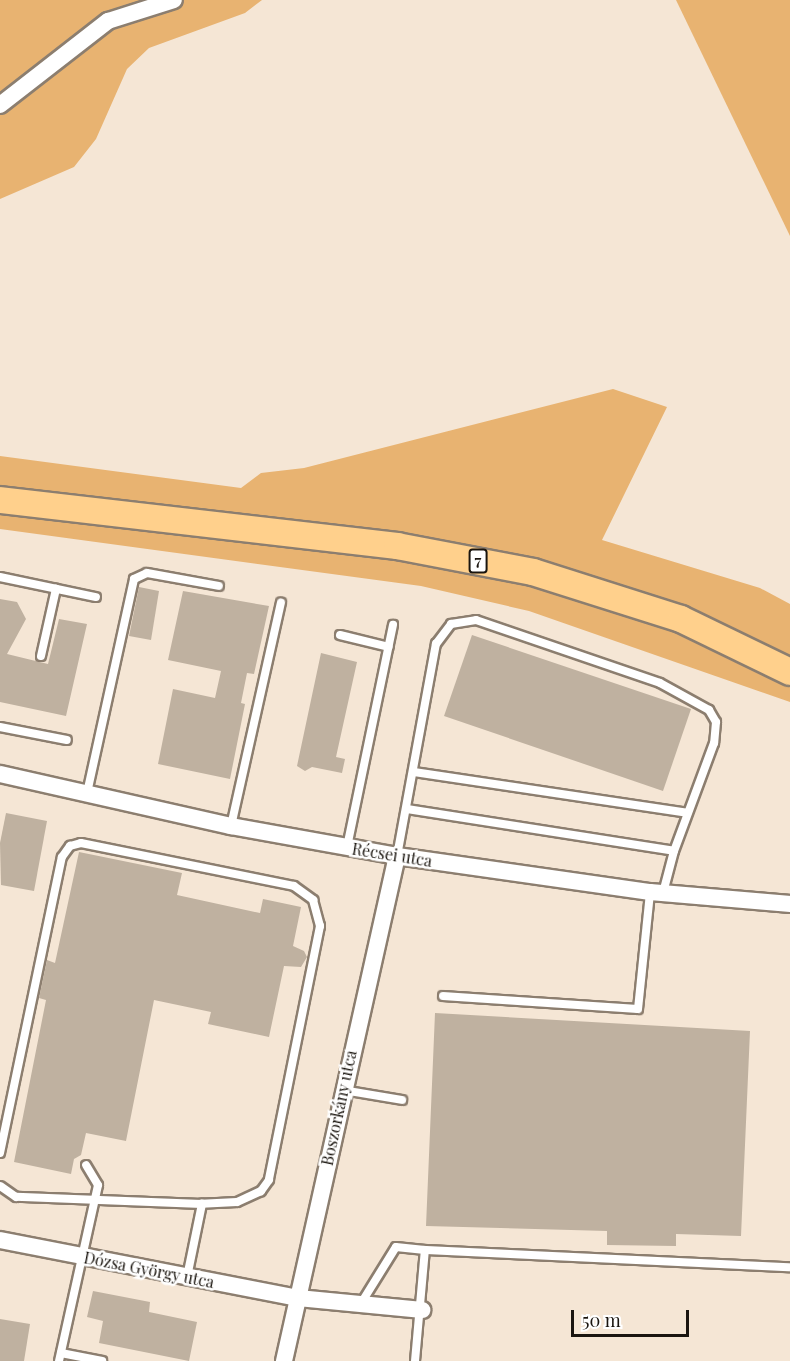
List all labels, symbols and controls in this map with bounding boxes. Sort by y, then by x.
road number: 7 [468,549,488,573]
street label: Récsei utca [351,839,433,871]
street label: Boszorkány utca [317,1048,361,1168]
street label: Dózsa György utca [82,1248,216,1292]
scale bar [574,1298,692,1336]
text: 50 m [582,1308,621,1332]

